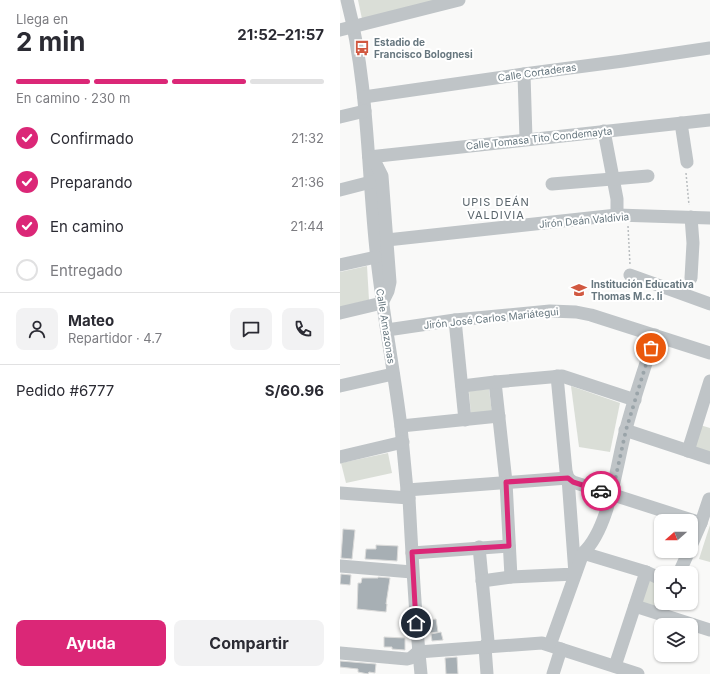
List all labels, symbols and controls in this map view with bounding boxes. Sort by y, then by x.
text: Llega en [16,11,68,27]
text: 21:52–21:57 [237,25,324,44]
text: 2 min [16,26,86,57]
place label: Estadio de Francisco Bolognesi [374,36,473,61]
bus stop icon: Estadio de Francisco Bolognesi [353,39,371,57]
street label: Calle Cortaderas [497,61,577,83]
text: En camino · 230 m [16,90,130,106]
street label: Calle Tomasa Tito Condemayta [465,124,613,152]
icon: check [16,127,38,149]
text: Confirmado [50,129,134,148]
text: 21:32 [291,130,324,146]
icon: check [16,171,38,193]
text: Preparando [50,173,133,192]
text: 21:36 [291,174,324,190]
district label: UPIS DEÁN VALDIVIA [462,195,530,222]
street label: Jirón Deán Valdivia [538,210,630,230]
icon: check [16,215,38,237]
text: En camino [50,217,124,236]
text: 21:44 [290,218,324,234]
text: Entregado [50,261,123,280]
place label: Institución Educativa Thomas M.c. Ii [591,278,694,302]
school or university icon: Institución Educativa Thomas M.c. Ii [570,281,588,299]
street label: Calle Amazonas [374,288,398,364]
street label: Jirón José Carlos Mariátegui [423,305,559,331]
button: person [16,308,58,350]
button: chat [230,308,272,350]
button: phone [282,308,324,350]
text: Mateo [68,311,114,330]
text: Repartidor · 4.7 [68,330,162,346]
pin [634,331,668,365]
icon: bag [640,337,662,359]
text: Pedido #6777 [16,381,114,400]
text: S/60.96 [265,381,324,400]
courier [581,471,621,511]
icon: car [590,480,612,502]
north arrow [654,514,698,558]
map controls [654,514,698,662]
button: locate [654,566,698,610]
pin [399,606,433,640]
icon: home [405,612,427,634]
button: layers [654,618,698,662]
button: Ayuda [16,620,166,666]
button: Compartir [174,620,324,666]

